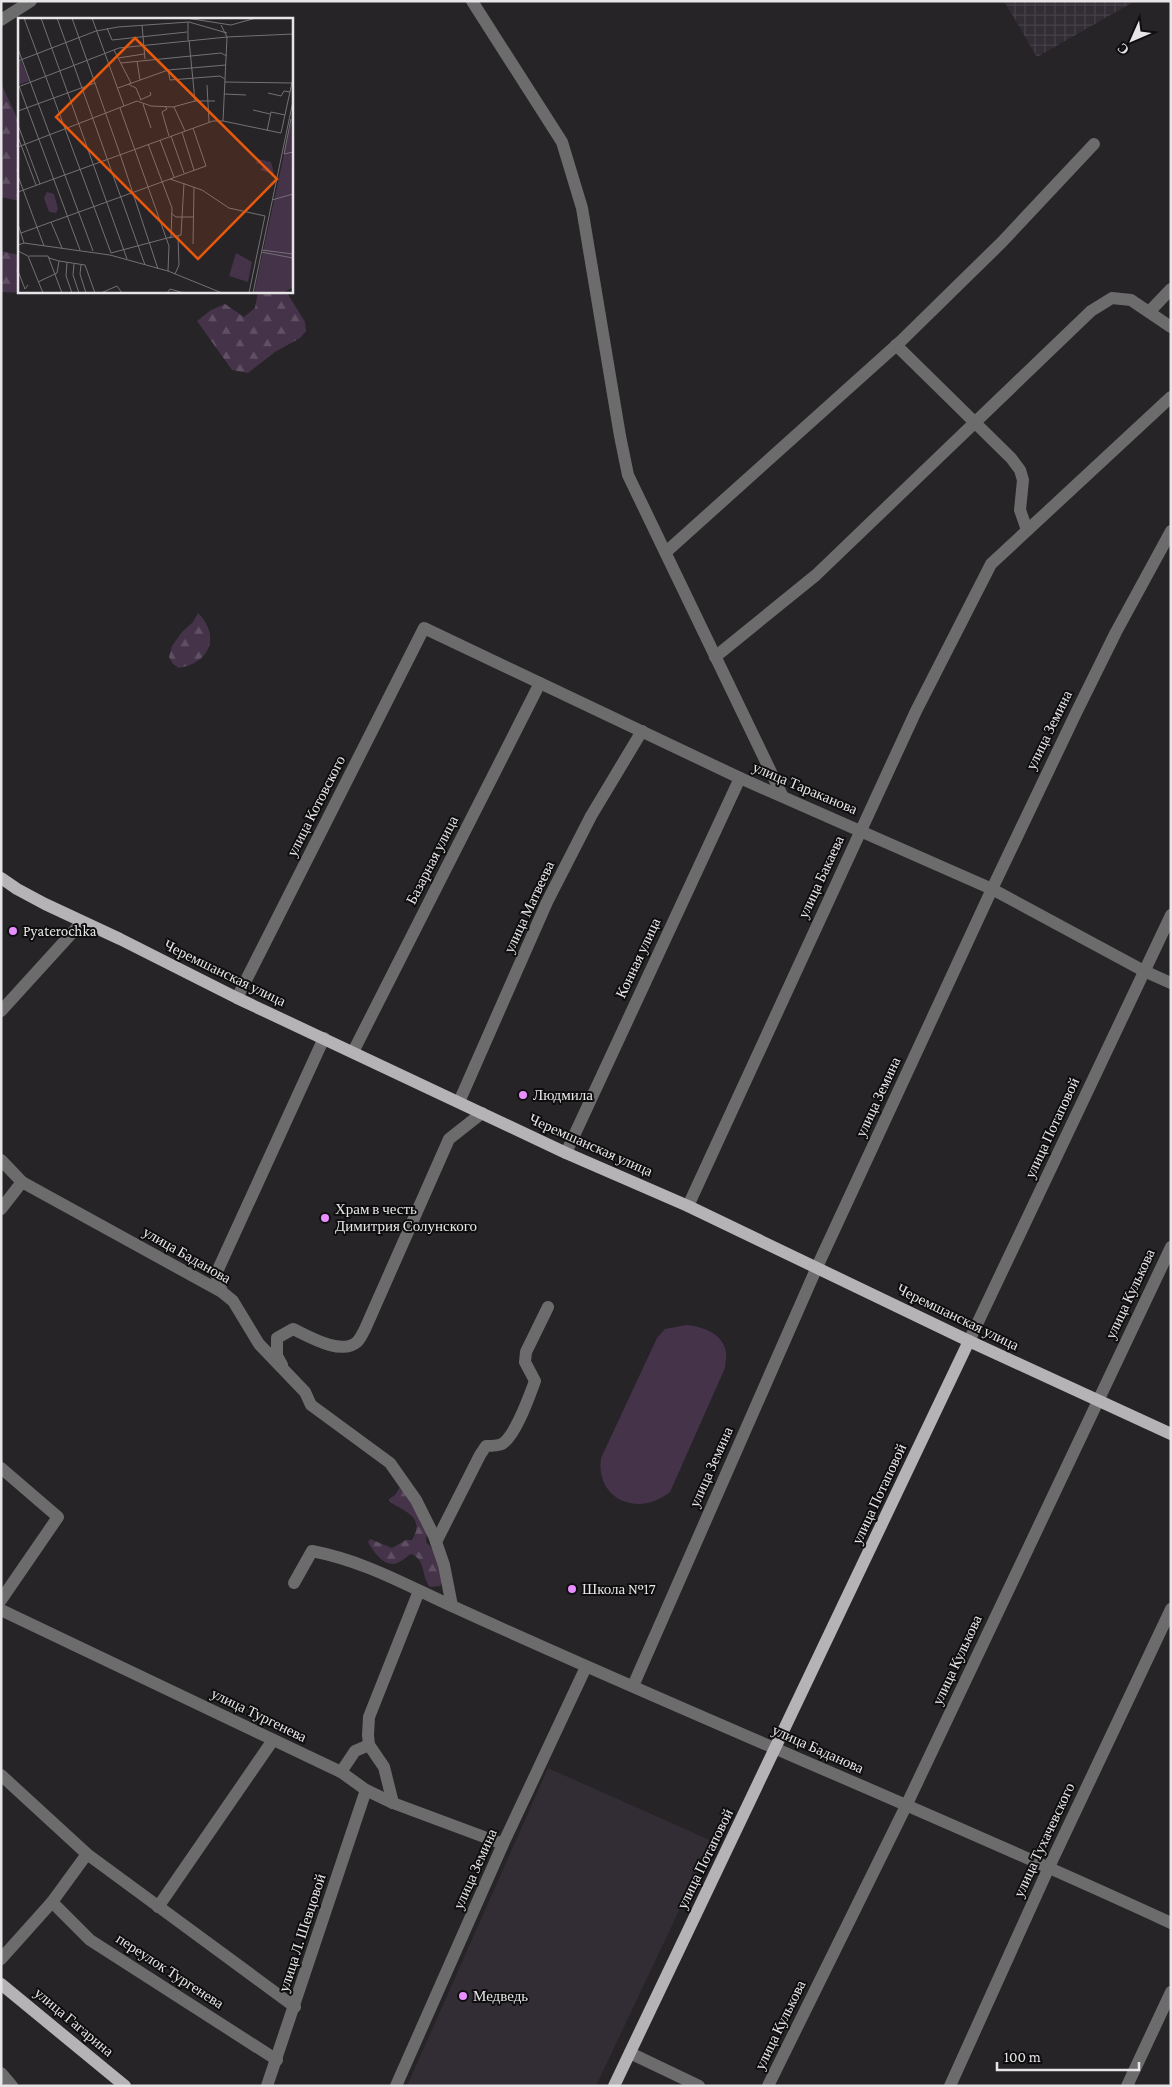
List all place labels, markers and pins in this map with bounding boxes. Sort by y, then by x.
place label: Pyaterochka [23,923,96,940]
marker: Pyaterochka [7,925,19,937]
place label: Людмила [533,1087,593,1103]
marker: Людмила [517,1089,529,1101]
place label: Храм в честь Димитрия Солунского [335,1201,477,1234]
marker: Храм в честь Димитрия Солунского [319,1212,331,1224]
place label: Школа №17 [582,1581,656,1597]
marker: Школа №17 [566,1583,578,1595]
place label: Медведь [473,1988,528,2004]
marker: Медведь [457,1990,469,2002]

